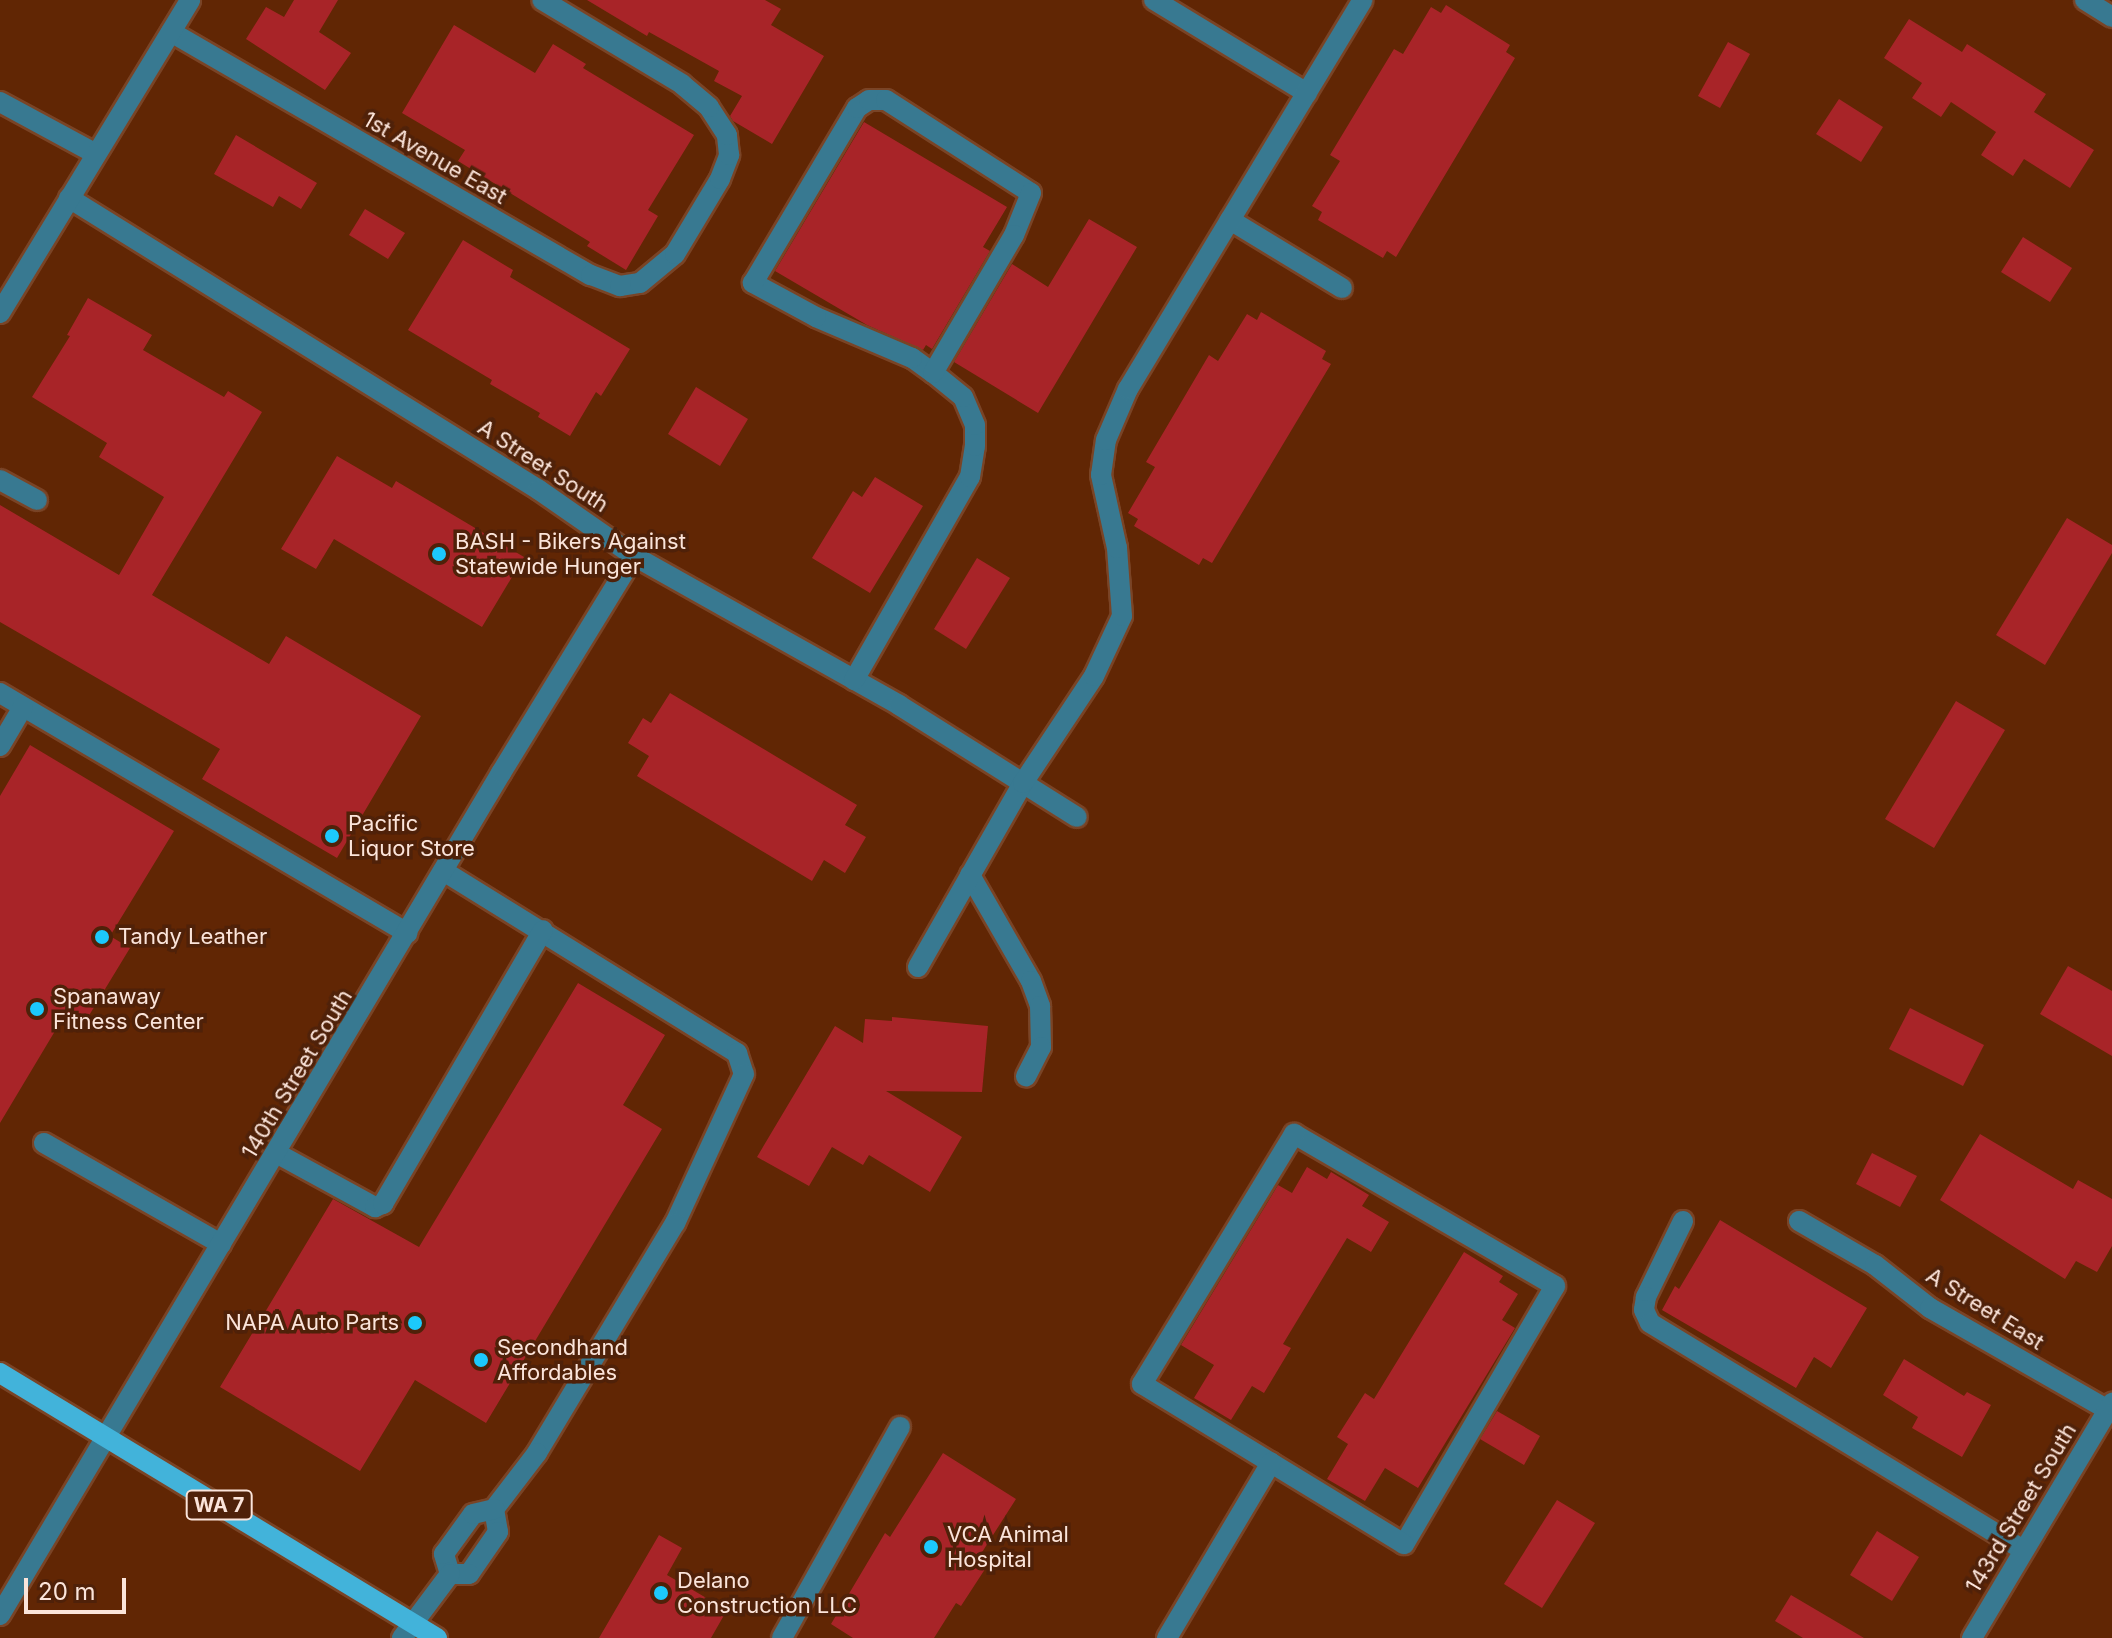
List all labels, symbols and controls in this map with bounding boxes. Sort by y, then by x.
street label: 1st Avenue East [358,106,512,210]
street label: A Street South [473,414,613,518]
place label: BASH - Bikers Against Statewide Hunger [455,528,686,580]
marker: BASH - Bikers Against Statewide Hunger [430,545,448,563]
place label: Pacific Liquor Store [348,810,475,862]
marker: Pacific Liquor Store [323,827,341,845]
place label: Tandy Leather [118,924,267,950]
marker: Tandy Leather [93,928,111,946]
place label: Spanaway Fitness Center [53,983,204,1034]
street label: 140th Street South [236,985,358,1163]
marker: Spanaway Fitness Center [28,1000,46,1018]
street label: A Street East [1921,1262,2049,1356]
place label: NAPA Auto Parts [225,1310,399,1336]
marker: NAPA Auto Parts [406,1314,424,1332]
place label: Secondhand Affordables [497,1334,628,1386]
marker: Secondhand Affordables [472,1351,490,1369]
street label: 143rd Street South [1960,1418,2082,1598]
road number: WA 7 [185,1489,253,1521]
place label: VCA Animal Hospital [947,1521,1069,1572]
marker: VCA Animal Hospital [922,1538,940,1556]
scale bar [28,1562,130,1612]
place label: Delano Construction LLC [677,1567,857,1618]
text: 20 m [38,1577,96,1606]
marker: Delano Construction LLC [652,1584,670,1602]

